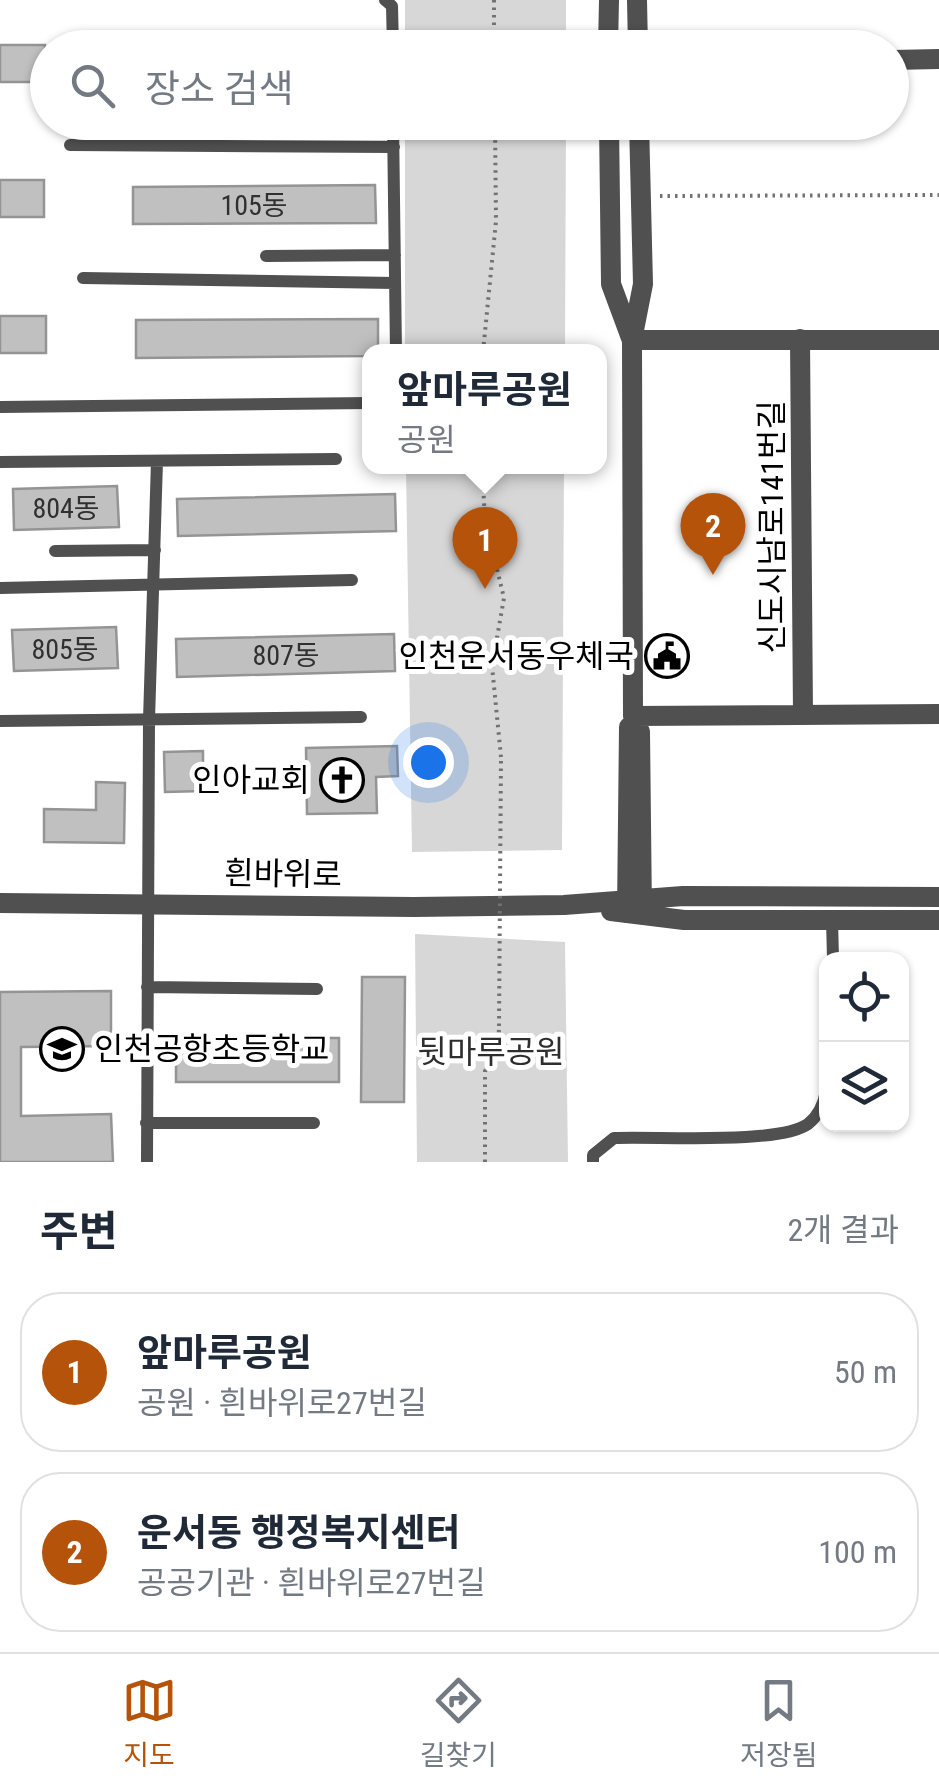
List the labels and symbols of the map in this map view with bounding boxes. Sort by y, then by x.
house number: 105동 [220,189,288,222]
street label: 신도시남로141번길 [753,400,791,654]
house number: 804동 [32,492,100,525]
pin: 2 [680,492,746,575]
pin: 1 [452,506,518,589]
house number: 805동 [31,633,99,666]
public building icon: 인천운서동우체국 [644,633,690,679]
place label: 인천운서동우체국 [398,637,634,675]
house number: 807동 [252,639,320,672]
your location [403,737,454,788]
church icon: 인아교회 [319,757,365,803]
place label: 인아교회 [192,761,310,799]
street label: 흰바위로 [224,854,342,894]
school or university icon: 인천공항초등학교 [39,1026,85,1072]
place label: 인천공항초등학교 [94,1030,330,1068]
park label: 뒷마루공원 [417,1033,565,1071]

